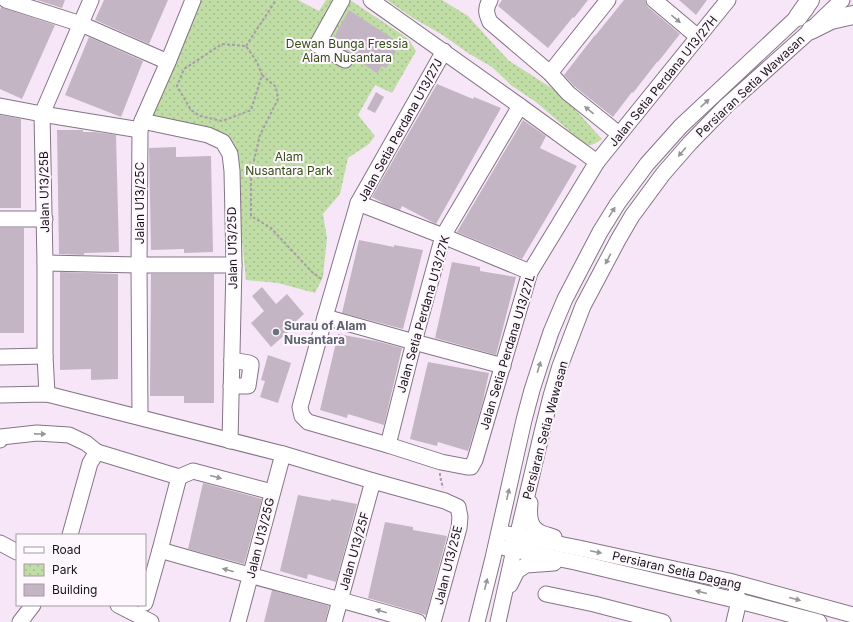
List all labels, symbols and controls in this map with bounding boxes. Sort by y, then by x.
street label: Jalan Setia Perdana U13/27H [606,13,720,149]
one-way arrow [671,14,682,23]
street label: Persiaran Setia Wawasan [693,32,807,140]
park label: Dewan Bunga Fressia Alam Nusantara [286,36,408,65]
street label: Jalan Setia Perdana U13/27J [354,56,446,204]
one-way arrow [701,99,710,108]
one-way arrow [583,105,594,114]
one-way arrow [677,147,686,157]
park label: Alam Nusantara Park [245,149,333,178]
street label: Jalan U13/25B [36,151,52,233]
street label: Jalan U13/25C [132,161,147,244]
one-way arrow [609,206,616,218]
street label: Jalan U13/25D [224,207,240,289]
street label: Jalan Setia Perdana U13/27K [393,233,453,395]
one-way arrow [605,253,611,264]
street label: Jalan Setia Perdana U13/27L [476,272,538,432]
place label: Surau of Alam Nusantara [284,318,366,347]
marker: Surau of Alam Nusantara [271,327,281,337]
street label: Persiaran Setia Wawasan [519,359,571,501]
one-way arrow [536,361,542,373]
one-way arrow [34,431,47,437]
one-way arrow [211,474,223,480]
one-way arrow [506,487,512,500]
street label: Jalan U13/25G [243,496,277,580]
street label: Jalan U13/25F [336,510,372,592]
street label: Jalan U13/25E [431,524,465,606]
legend [16,534,146,606]
text: Road [52,542,81,557]
street label: Persiaran Setia Dagang [611,548,743,592]
one-way arrow [590,549,603,555]
text: Park [52,562,78,577]
one-way arrow [222,567,234,573]
one-way arrow [484,578,490,590]
text: Building [52,582,97,597]
one-way arrow [695,589,707,595]
one-way arrow [790,596,802,602]
one-way arrow [375,608,387,614]

